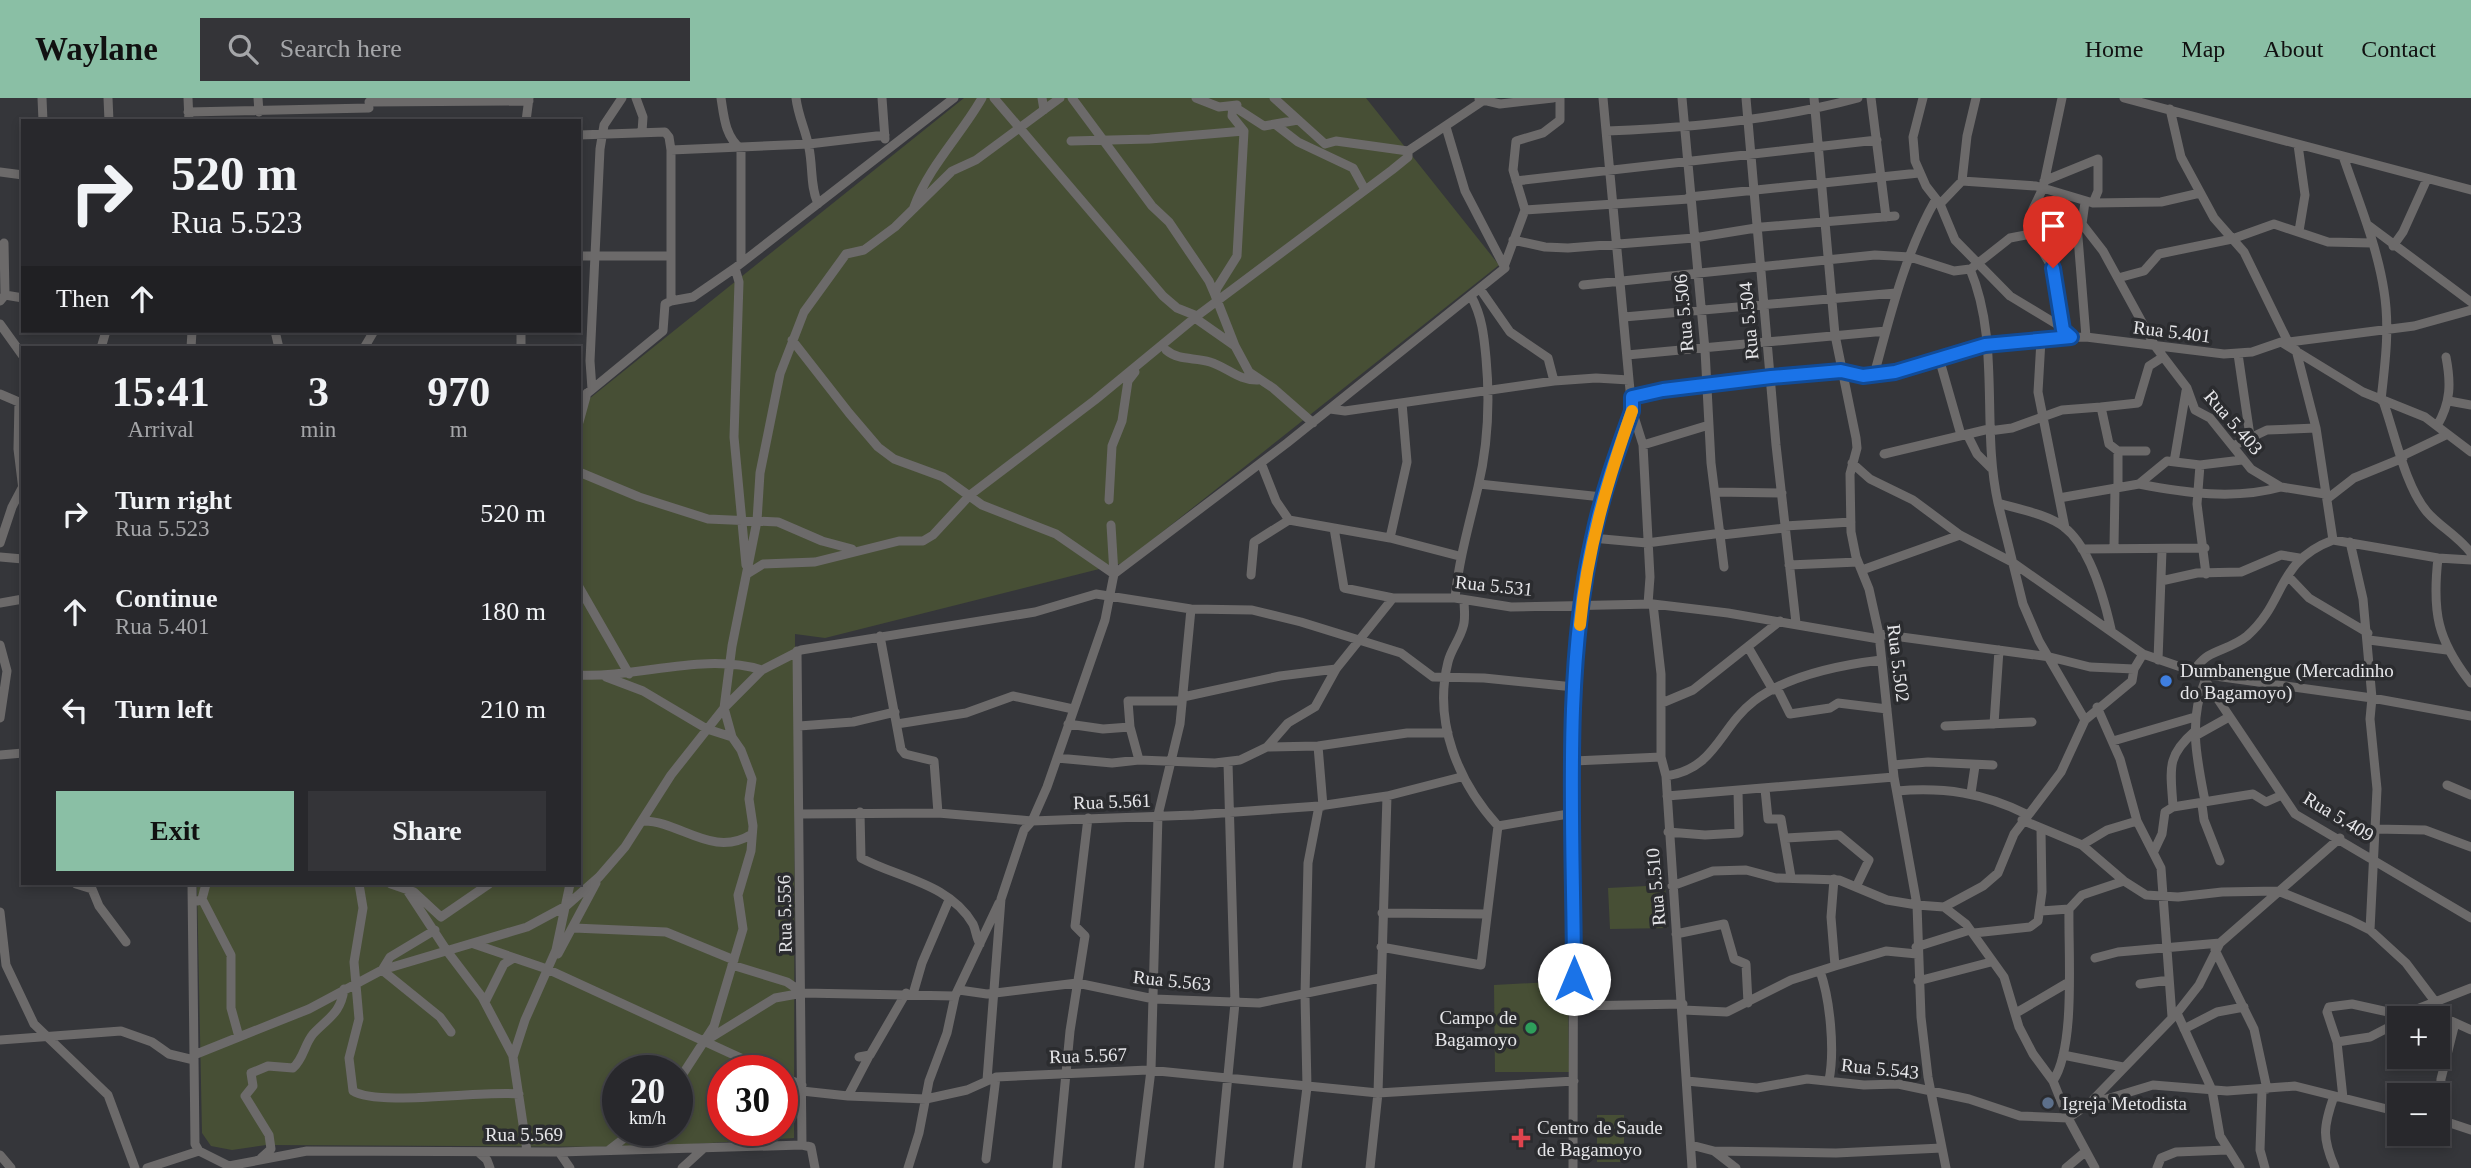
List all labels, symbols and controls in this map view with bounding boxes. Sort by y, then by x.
search box [200,18,690,81]
icon: search [224,30,262,68]
text: Waylane [35,31,158,67]
text: Search here [280,34,402,63]
text: Home [2085,36,2143,62]
text: Map [2181,36,2225,62]
text: About [2263,36,2323,62]
text: Contact [2361,36,2436,62]
text: 520 m [171,146,298,201]
icon: right [56,147,147,238]
pin [2023,196,2083,268]
text: Rua 5.523 [171,204,303,240]
icon: arrive [2034,207,2072,245]
street label: Rua 5.506 [1670,273,1697,353]
icon: ahead [123,280,161,318]
street label: Rua 5.504 [1735,281,1762,361]
text: Then [56,284,109,313]
street label: Rua 5.401 [2132,316,2212,347]
text: 15:41 [112,369,210,415]
text: 3 [308,369,329,415]
text: 970 [427,369,490,415]
street label: Rua 5.403 [2200,386,2267,459]
text: Arrival [128,417,194,442]
text: min [301,417,336,442]
text: m [450,417,468,442]
text: Turn right [115,486,232,515]
icon: right [56,495,94,533]
text: 520 m [480,499,546,528]
text: Rua 5.523 [115,516,210,541]
street label: Rua 5.531 [1454,571,1534,600]
text: Continue [115,584,218,613]
icon: ahead [56,593,94,631]
text: 180 m [480,597,546,626]
text: Rua 5.401 [115,614,210,639]
street label: Rua 5.502 [1883,623,1914,703]
place label: Dumbanengue (Mercadinho do Bagamoyo) [2180,660,2394,704]
marker: Dumbanengue (Mercadinho do Bagamoyo) [2158,673,2174,689]
icon: left [56,691,94,729]
text: Turn left [115,695,213,724]
text: 210 m [480,695,546,724]
street label: Rua 5.409 [2300,787,2378,846]
street label: Rua 5.561 [1073,790,1151,813]
button: Exit [56,791,294,871]
button: Share [308,791,546,871]
street label: Rua 5.510 [1642,847,1669,927]
street label: Rua 5.556 [773,875,796,953]
position arrow [1537,942,1611,1016]
street label: Rua 5.563 [1132,966,1212,995]
map controls [2387,1006,2450,1146]
button: + [2387,1006,2450,1069]
place label: Campo de Bagamoyo [1435,1007,1517,1050]
marker: Campo de Bagamoyo [1523,1020,1539,1036]
street label: Rua 5.567 [1049,1044,1127,1067]
street label: Rua 5.543 [1840,1054,1920,1083]
speed limit sign: 30 [707,1055,798,1146]
text: 20 [630,1072,665,1111]
button: − [2387,1083,2450,1146]
place label: Igreja Metodista [2062,1093,2188,1114]
marker: Igreja Metodista [2040,1095,2056,1111]
text: km/h [629,1108,666,1128]
place label: Centro de Saude de Bagamoyo [1537,1117,1663,1160]
street label: Rua 5.569 [485,1124,563,1145]
marker: Centro de Saude de Bagamoyo [1511,1128,1531,1148]

